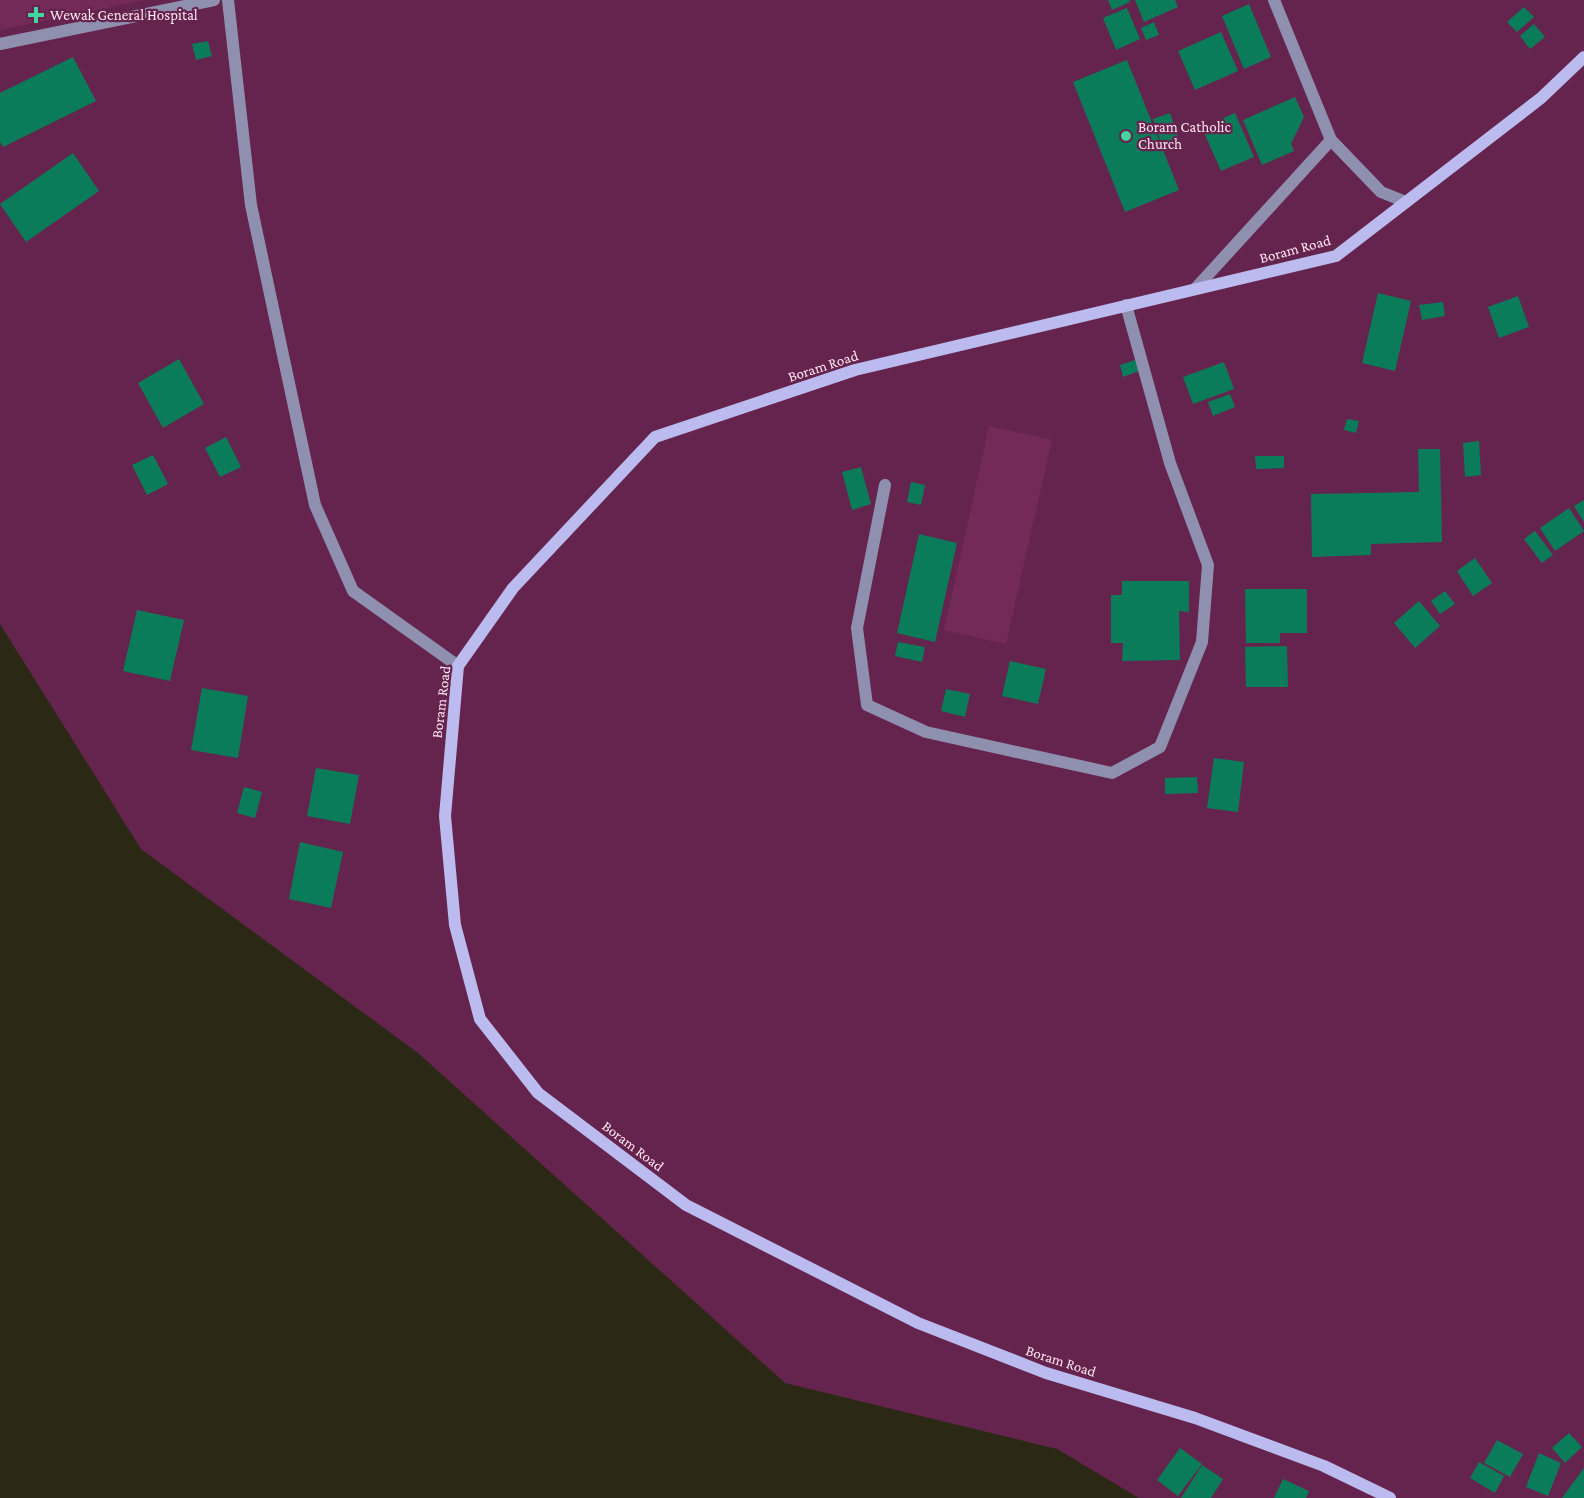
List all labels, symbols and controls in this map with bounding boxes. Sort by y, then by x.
marker: Wewak General Hospital [27,6,45,24]
place label: Wewak General Hospital [50,7,198,24]
place label: Boram Catholic Church [1138,119,1232,152]
marker: Boram Catholic Church [1119,129,1133,143]
street label: Boram Road [1258,232,1332,266]
street label: Boram Road [786,347,860,385]
street label: Boram Road [429,665,453,739]
street label: Boram Road [599,1118,667,1174]
street label: Boram Road [1024,1342,1098,1380]

